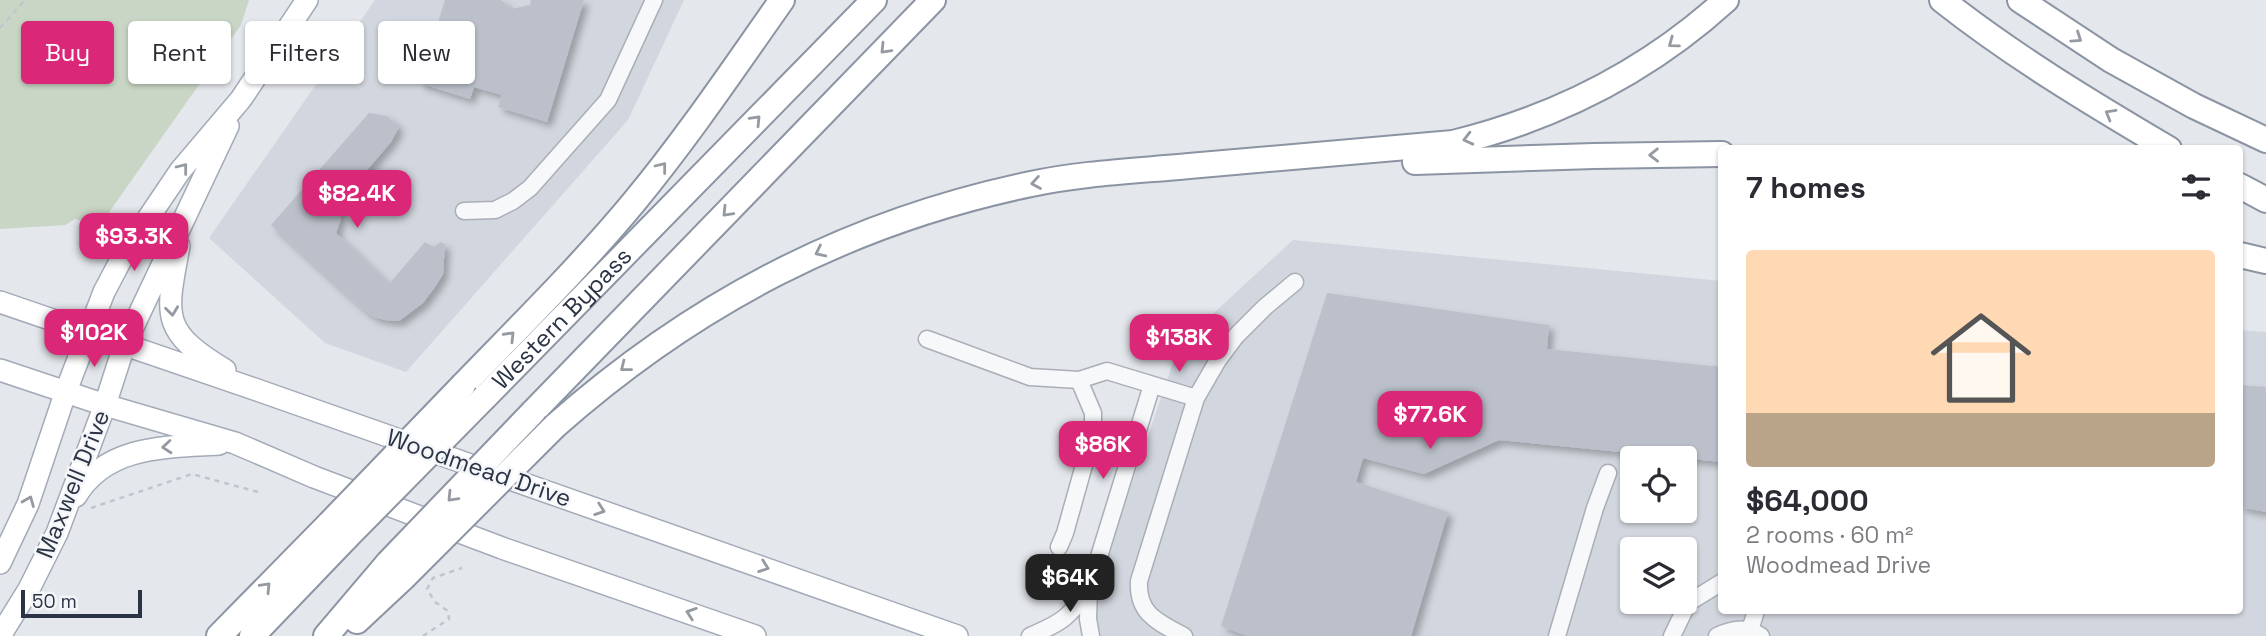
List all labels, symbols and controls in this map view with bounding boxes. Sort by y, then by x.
chip: Buy [21,21,114,84]
chip: Rent [128,21,231,84]
chip: Filters [245,21,364,84]
chip: New [378,21,475,84]
one-way arrow [2069,30,2082,43]
one-way arrow [1668,35,1681,47]
one-way arrow [881,41,894,54]
one-way arrow [2104,109,2117,122]
one-way arrow [747,116,760,129]
one-way arrow [1463,131,1475,145]
one-way arrow [1648,147,1659,162]
one-way arrow [654,162,666,175]
one-way arrow [175,164,188,176]
text: 7 homes [1746,168,1866,207]
icon: filters [2177,168,2215,206]
pin: $82.4K [300,170,414,230]
one-way arrow [1030,175,1042,190]
text: $82.4K [318,178,396,208]
one-way arrow [722,204,735,217]
pin: $93.3K [77,214,191,273]
text: $93.3K [95,221,173,251]
street label: Western Bypass [485,240,638,396]
one-way arrow [815,244,827,258]
icon: home [1918,295,2044,421]
one-way arrow [165,305,180,317]
pin: $102K [45,310,143,369]
pin: $138K [1130,314,1228,374]
text: $102K [60,317,128,347]
text: $138K [1146,322,1212,352]
one-way arrow [502,331,515,344]
one-way arrow [620,359,632,372]
pin: $77.6K [1373,392,1487,451]
text: $77.6K [1393,399,1467,429]
street label: Maxwell Drive [29,405,116,563]
street label: Woodmead Drive [383,421,576,514]
pin: $86K [1062,421,1144,481]
text: $86K [1075,429,1131,459]
one-way arrow [161,439,172,454]
map controls [1620,446,1697,614]
button: locate [1620,446,1697,523]
text: $64,000 [1746,481,1869,520]
one-way arrow [447,489,460,502]
one-way arrow [21,496,35,508]
one-way arrow [594,502,606,516]
text: 2 rooms · 60 m² [1746,520,1913,550]
button: layers [1620,537,1697,614]
text: Woodmead Drive [1746,550,1931,580]
pin: $64K [1029,554,1111,614]
one-way arrow [757,559,769,573]
text: $64K [1041,562,1099,592]
one-way arrow [258,582,271,595]
scale bar [21,587,142,619]
text: 50 m [32,589,77,614]
one-way arrow [685,608,697,622]

